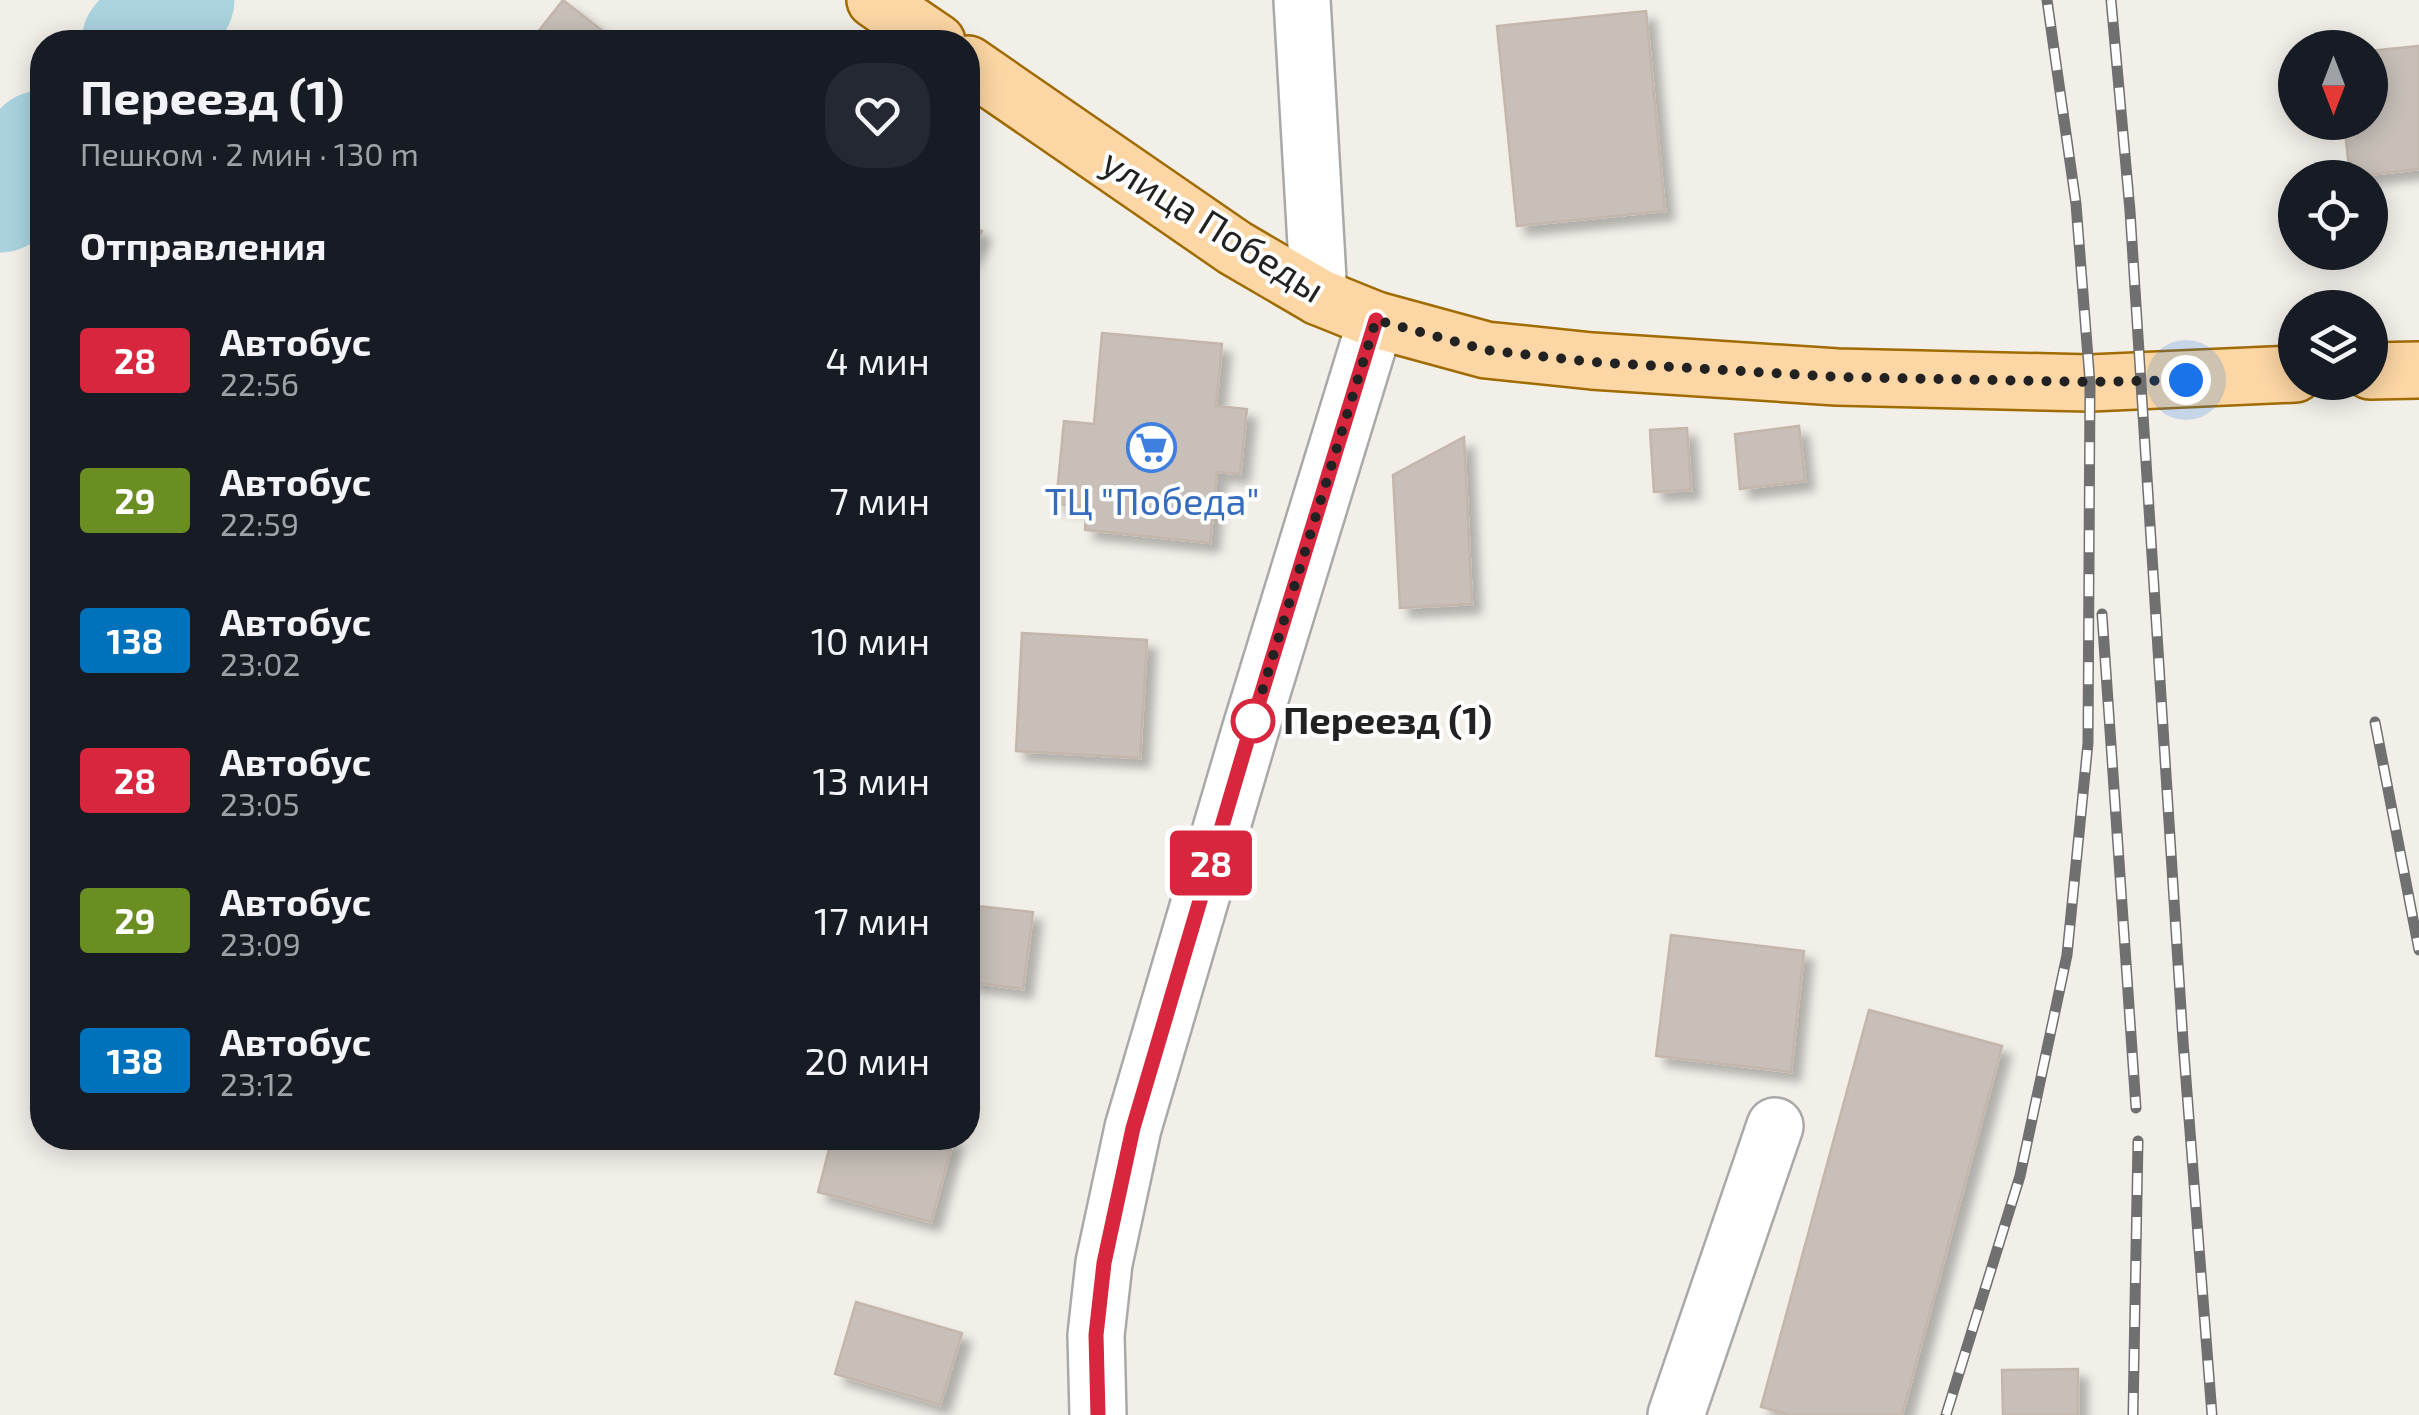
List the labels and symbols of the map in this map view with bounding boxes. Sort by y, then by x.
north arrow [2278,30,2388,140]
street label: улица Победы [1094,138,1334,311]
your location [2161,355,2211,405]
supermarket icon: ТЦ "Победа" [1126,422,1178,474]
place label: ТЦ "Победа" [1044,477,1260,523]
place label: Переезд (1) [1283,696,1492,742]
marker: Переезд (1) [1232,700,1274,742]
line badge: 28 [1166,830,1256,896]

